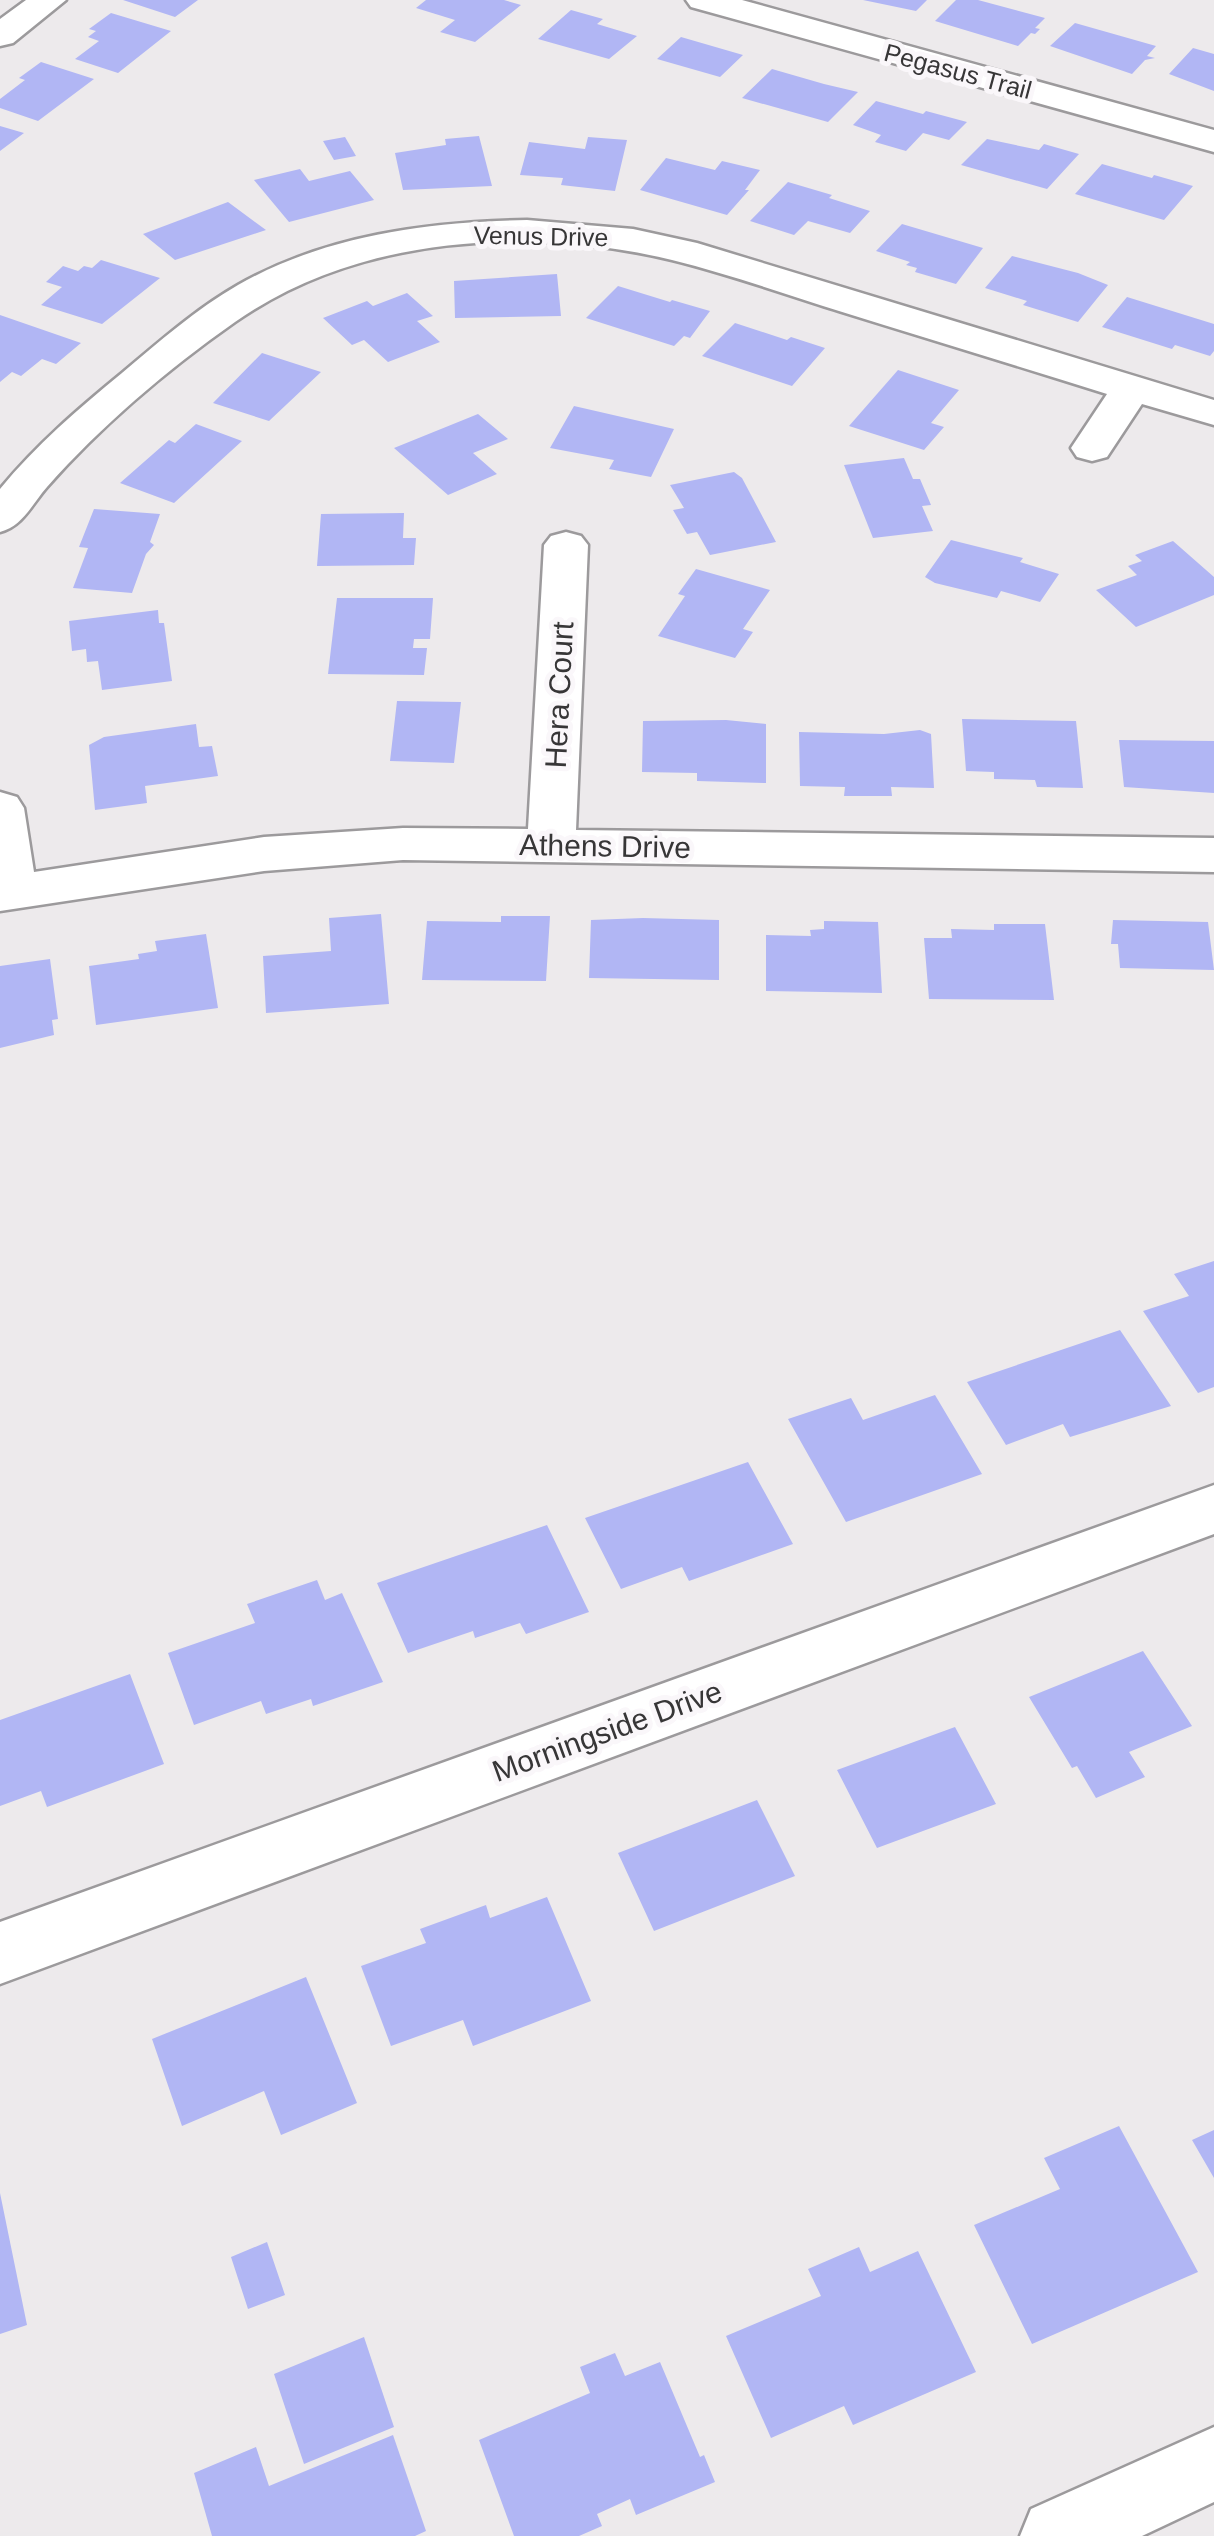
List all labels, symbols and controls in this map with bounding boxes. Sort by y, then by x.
street label: Pegasus Trail [881,38,1035,104]
street label: Venus Drive [473,221,609,251]
street label: Hera Court [539,620,579,769]
street label: Athens Drive [519,828,691,864]
street label: Morningside Drive [488,1674,726,1788]

